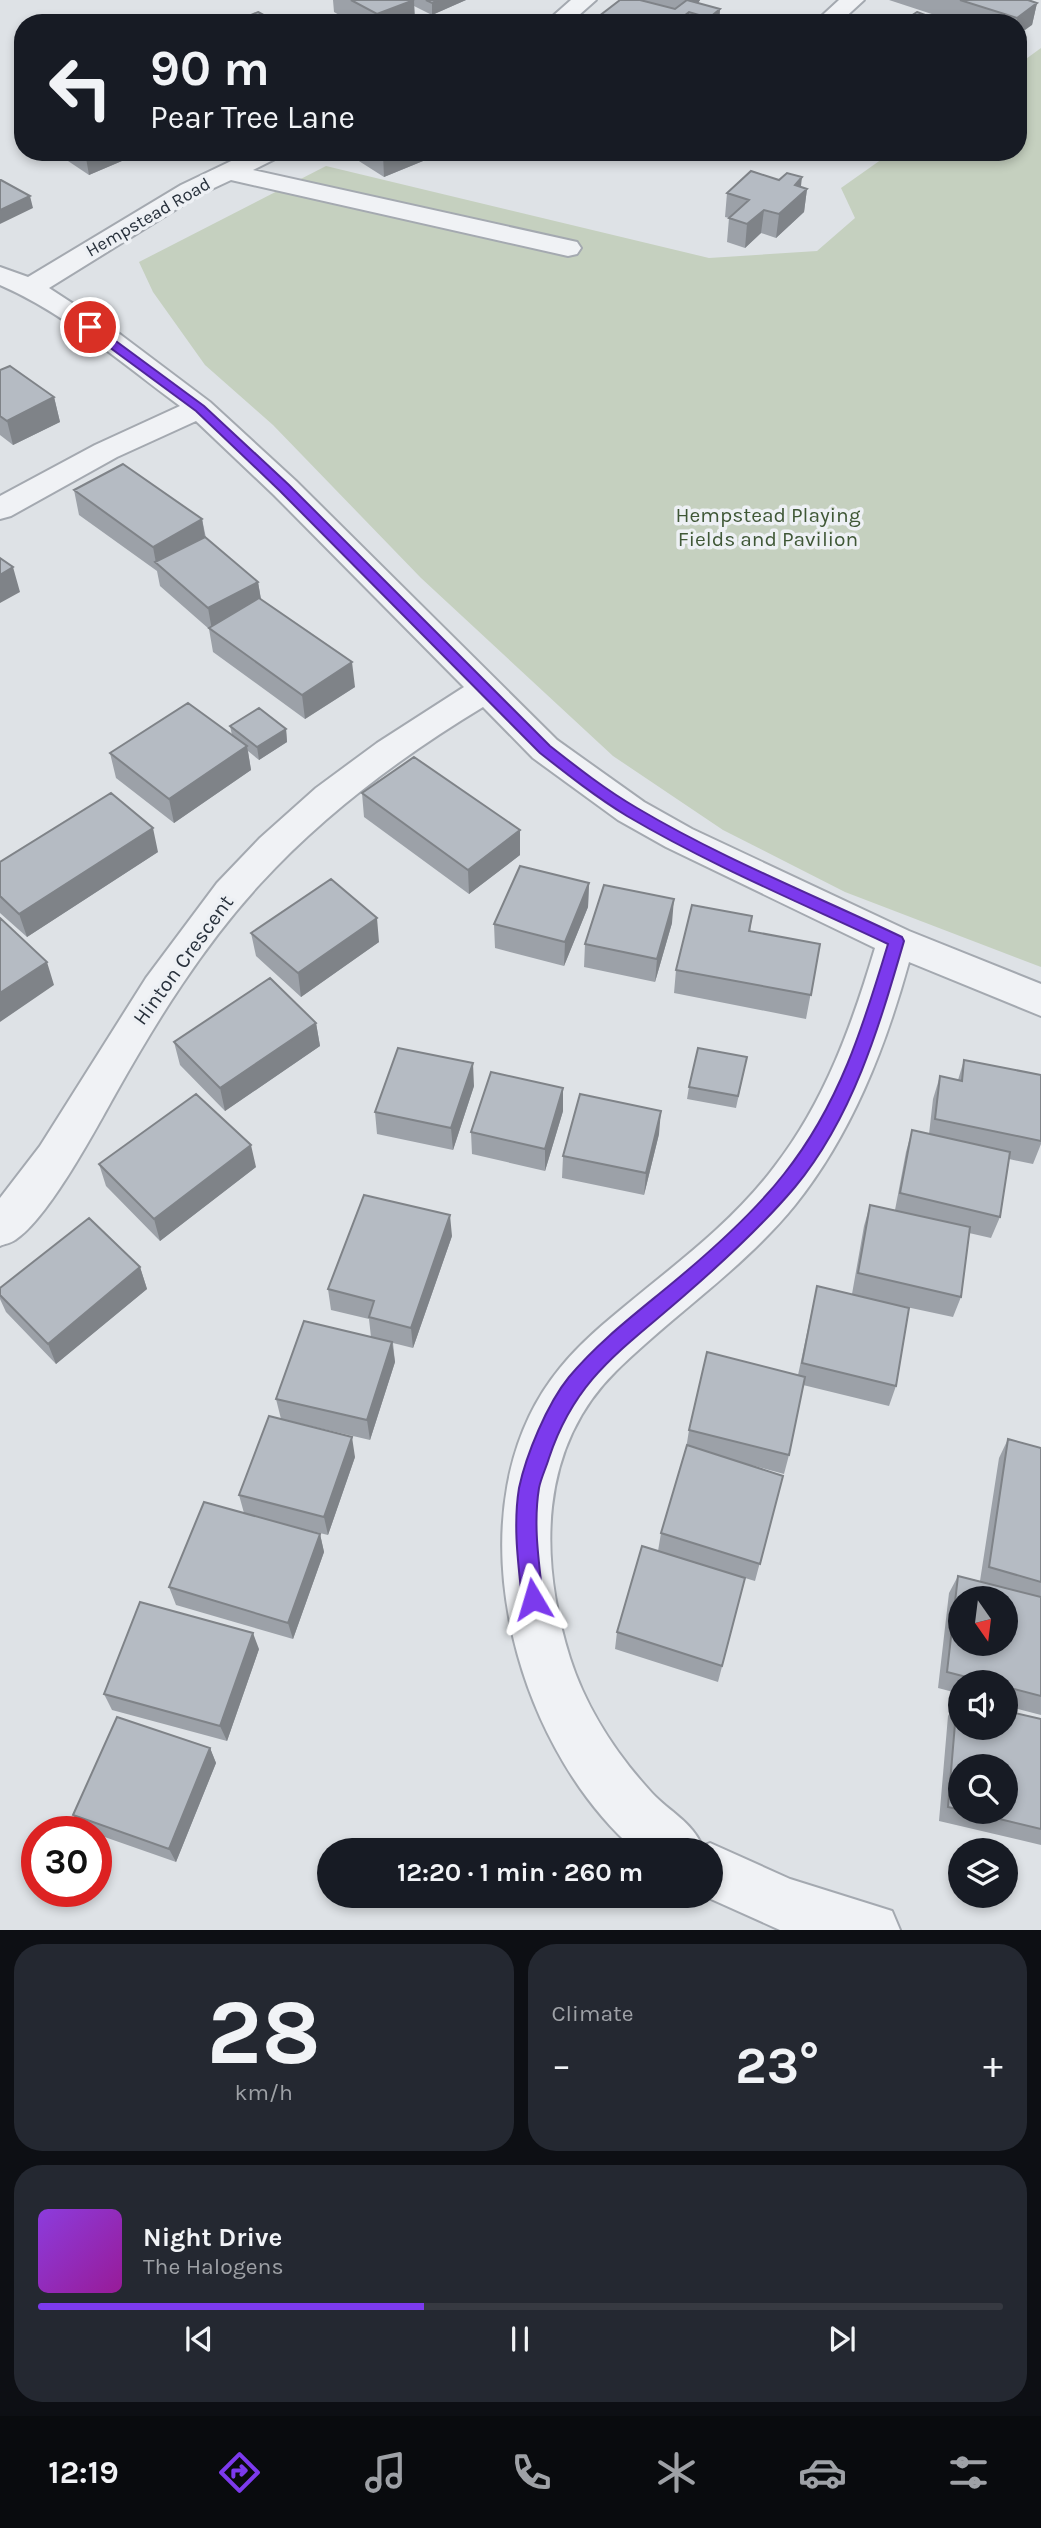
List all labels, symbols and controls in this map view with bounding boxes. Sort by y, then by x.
text: 90 m [150,40,270,97]
icon: left [35,42,126,133]
text: Pear Tree Lane [150,99,355,136]
street label: Hempstead Road [82,172,214,262]
pin [60,297,120,357]
icon: arrive [71,308,109,346]
park label: Hempstead Playing Fields and Pavilion [675,503,861,551]
street label: Hinton Crescent [128,890,238,1030]
position arrow [496,1562,570,1636]
north arrow [948,1586,1018,1656]
map controls [948,1586,1018,1908]
button: sound [948,1670,1018,1740]
button: search [948,1754,1018,1824]
speed limit sign: 30 [21,1816,112,1907]
button: layers [948,1838,1018,1908]
text: 12:20 · 1 min · 260 m [397,1857,643,1888]
text: 28 [207,1980,321,2086]
text: Climate [552,2000,634,2027]
text: 23° [735,2035,819,2096]
text: − [552,2043,571,2088]
text: + [983,2043,1003,2088]
text: km/h [235,2079,293,2106]
text: Night Drive [143,2222,282,2253]
text: The Halogens [143,2253,283,2280]
icon: previous [180,2320,218,2358]
icon: pause [501,2320,539,2358]
icon: next [823,2320,861,2358]
icon: directions [215,2448,264,2497]
icon: music [361,2448,410,2497]
icon: phone [507,2448,556,2497]
icon: climate [652,2448,701,2497]
icon: car [798,2448,847,2497]
icon: filters [944,2448,993,2497]
text: 12:19 [48,2454,119,2491]

